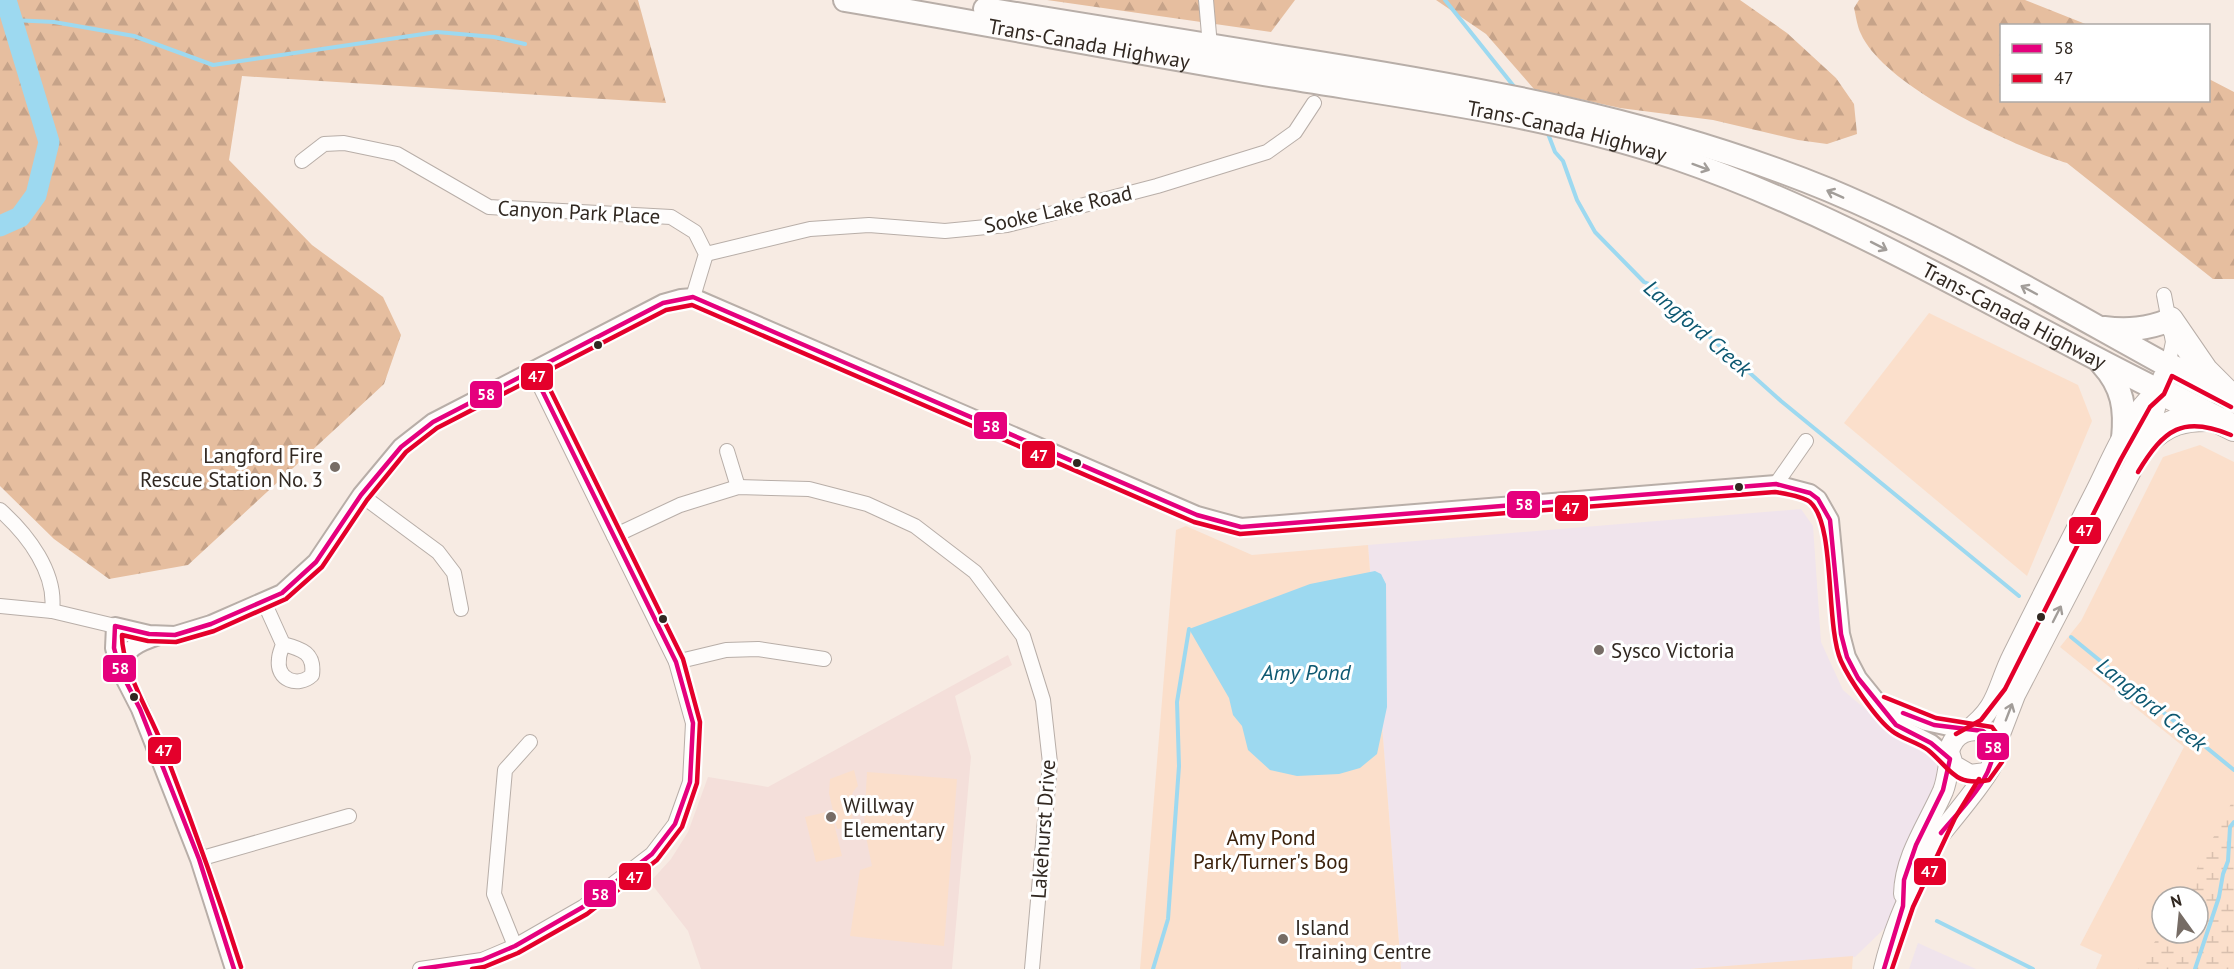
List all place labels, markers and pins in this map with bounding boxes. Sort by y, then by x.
unlabelled marker [592,339,604,351]
place label: Langford Fire Rescue Station No. 3 [140,442,323,493]
unlabelled marker [1071,457,1083,469]
marker: Langford Fire Rescue Station No. 3 [328,460,342,474]
unlabelled marker [1733,481,1745,493]
unlabelled marker [2035,611,2047,623]
unlabelled marker [657,613,669,625]
place label: Sysco Victoria [1611,637,1734,664]
marker: Sysco Victoria [1592,643,1606,657]
unlabelled marker [128,691,140,703]
place label: Willway Elementary [843,792,945,843]
marker: Willway Elementary [824,810,838,824]
place label: Island Training Centre [1295,914,1431,965]
marker: Island Training Centre [1276,932,1290,946]

